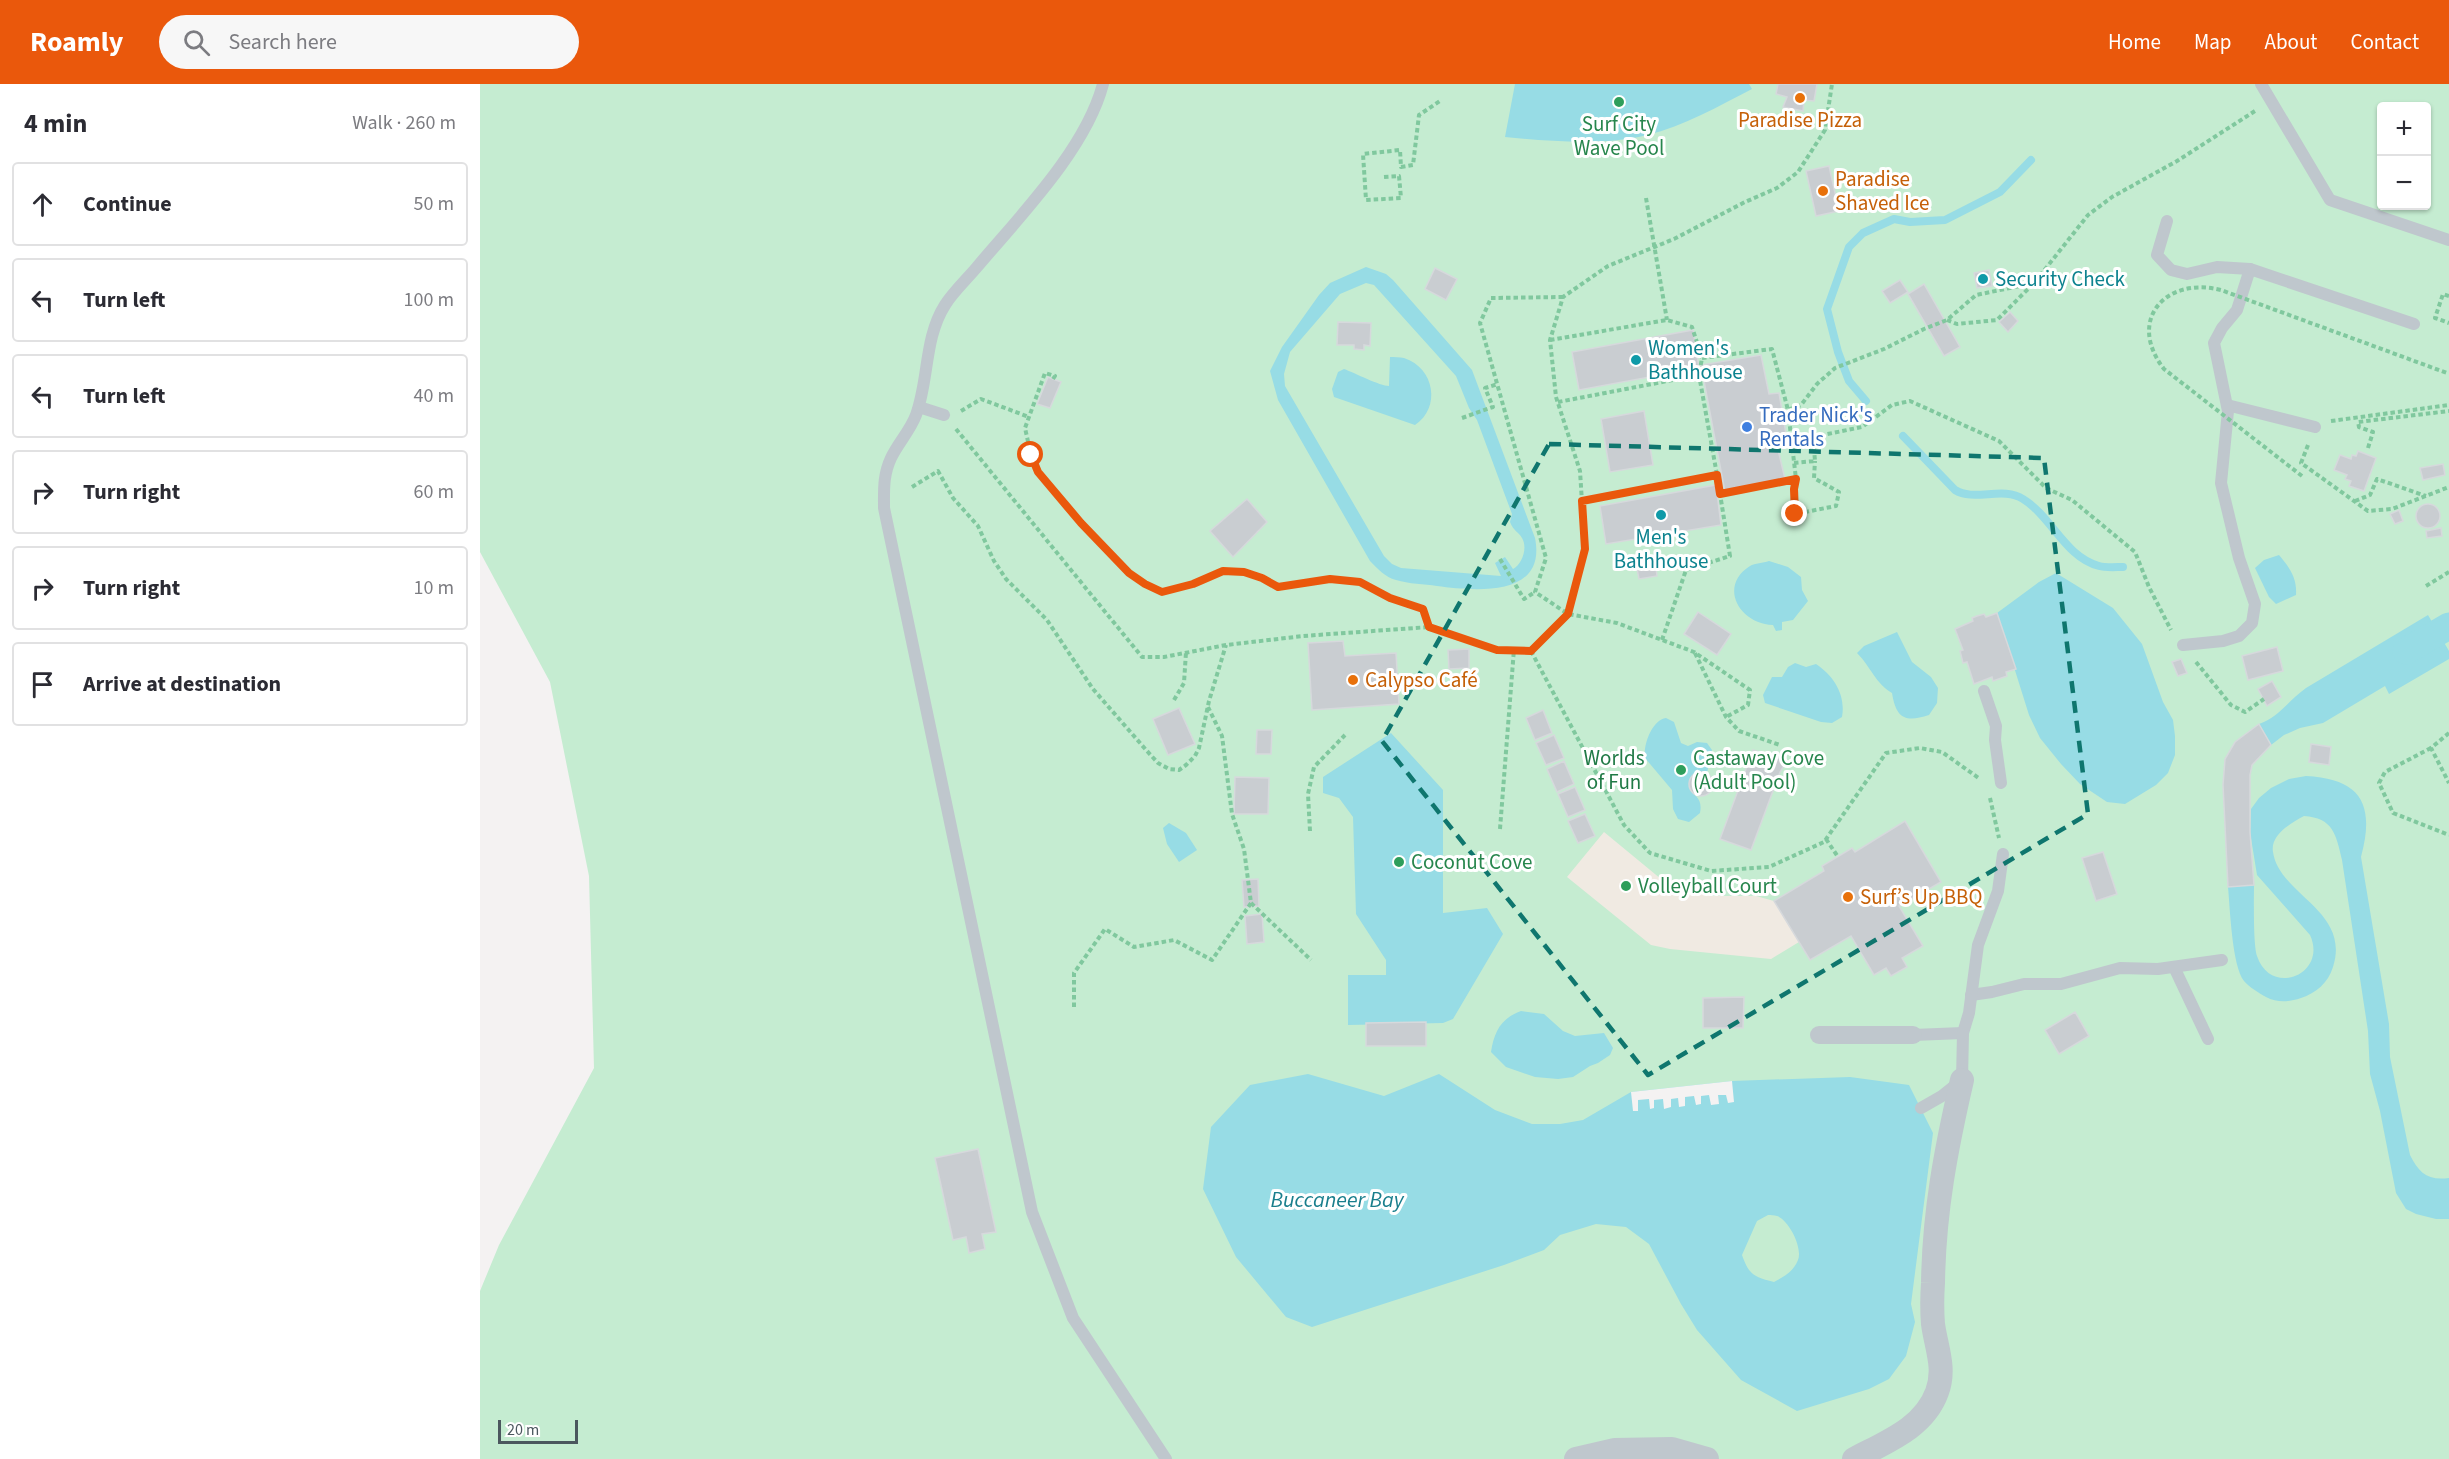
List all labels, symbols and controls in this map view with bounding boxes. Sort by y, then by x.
search box [159,15,579,69]
text: Roamly [30,22,123,62]
icon: search [180,26,213,59]
text: Search here [228,26,337,58]
text: Home [2108,27,2161,57]
text: Map [2194,27,2232,57]
text: About [2265,27,2317,57]
text: Contact [2350,27,2419,57]
marker: Paradise Pizza [1793,91,1807,105]
marker: Surf City Wave Pool [1612,95,1626,109]
map controls [2377,102,2431,210]
button: + [2377,102,2431,156]
text: 4 min [24,105,87,142]
place label: Paradise Pizza [1738,105,1862,135]
text: Walk · 260 m [352,109,456,137]
place label: Surf City Wave Pool [1574,109,1664,163]
button: − [2377,156,2431,210]
place label: Paradise Shaved Ice [1835,164,1929,218]
marker: Paradise Shaved Ice [1816,184,1830,198]
icon: ahead [26,188,59,221]
text: Continue [83,188,172,220]
text: 50 m [414,190,454,218]
place label: Security Check [1995,264,2126,294]
marker: Security Check [1976,272,1990,286]
icon: left [26,284,59,317]
text: Turn left [83,284,165,316]
text: 100 m [404,286,454,314]
place label: Women's Bathhouse [1648,333,1743,387]
marker: Women's Bathhouse [1629,353,1643,367]
icon: left [26,380,59,413]
text: Turn left [83,380,165,412]
text: 40 m [414,382,454,410]
place label: Trader Nick's Rentals [1759,400,1873,454]
marker: Trader Nick's Rentals [1740,420,1754,434]
route start [1017,441,1043,467]
icon: right [26,476,59,509]
text: Turn right [83,476,180,508]
text: 60 m [414,478,454,506]
route end [1781,500,1807,526]
marker: Men's Bathhouse [1654,508,1668,522]
place label: Men's Bathhouse [1614,522,1708,576]
icon: right [26,572,59,605]
text: Turn right [83,572,180,604]
text: 10 m [414,574,454,602]
place label: Calypso Café [1365,665,1478,695]
icon: arrive [26,668,59,701]
text: Arrive at destination [83,668,281,700]
marker: Calypso Café [1346,673,1360,687]
park label: Worlds of Fun [1584,743,1645,797]
place label: Castaway Cove (Adult Pool) [1693,743,1824,797]
marker: Castaway Cove (Adult Pool) [1674,763,1688,777]
place label: Coconut Cove [1411,847,1533,877]
marker: Coconut Cove [1392,855,1406,869]
place label: Volleyball Court [1638,871,1777,901]
marker: Volleyball Court [1619,879,1633,893]
place label: Surf’s Up BBQ [1860,882,1982,912]
marker: Surf’s Up BBQ [1841,890,1855,904]
water label: Buccaneer Bay [1270,1184,1405,1216]
scale bar [498,1417,578,1444]
text: 20 m [507,1419,539,1441]

